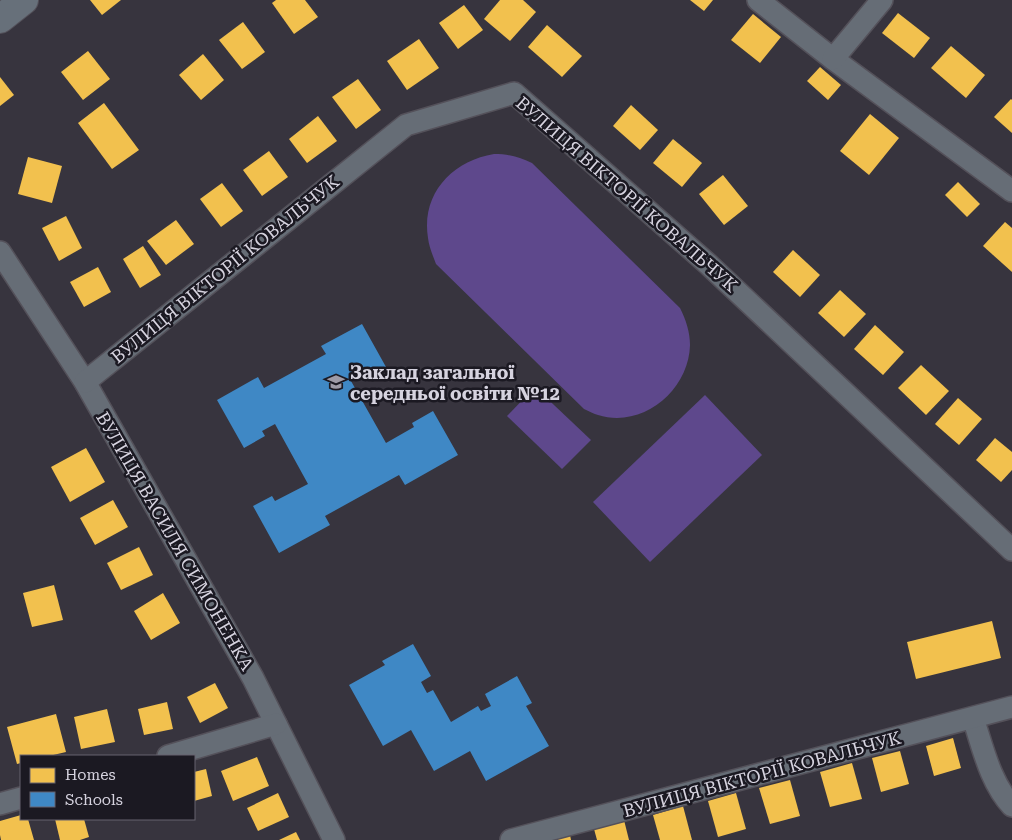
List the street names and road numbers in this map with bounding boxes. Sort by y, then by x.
street label: ВУЛИЦЯ ВІКТОРІЇ КОВАЛЬЧУК [512,92,742,296]
street label: ВУЛИЦЯ ВІКТОРІЇ КОВАЛЬЧУК [107,171,343,367]
street label: ВУЛИЦЯ ВАСИЛЯ СИМОНЕНКА [92,408,258,674]
street label: ВУЛИЦЯ ВІКТОРІЇ КОВАЛЬЧУК [621,727,903,821]

